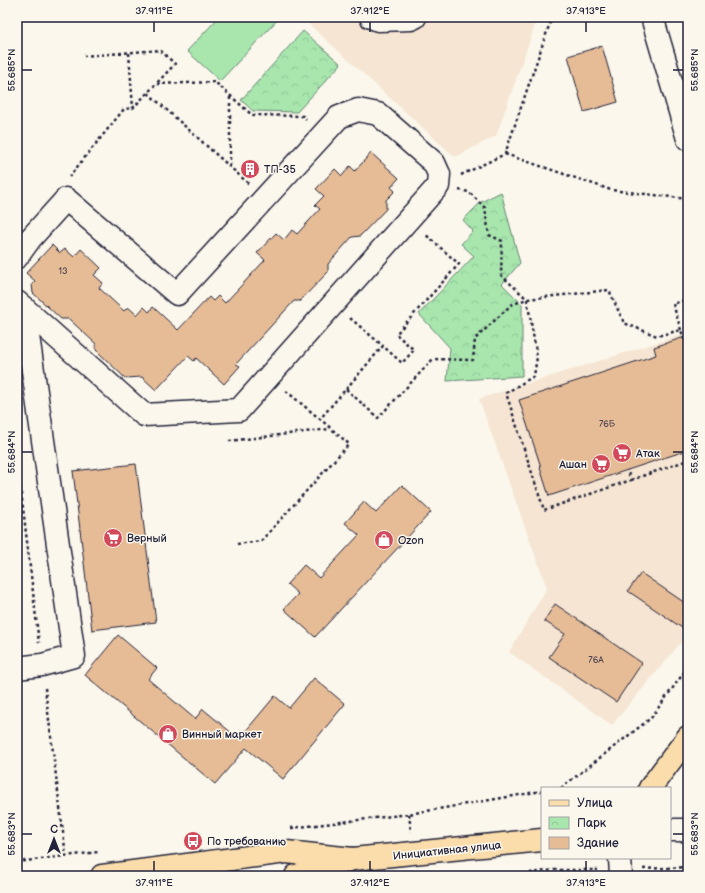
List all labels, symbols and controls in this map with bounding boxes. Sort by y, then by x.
text: 37.911°E [135,5,173,17]
text: 37.912°E [350,5,390,17]
text: 37.913°E [566,5,606,17]
text: 55.685°N [6,48,18,92]
text: 55.685°N [689,48,701,92]
building icon: ТП-35 [239,158,261,180]
place label: ТП-35 [264,163,296,176]
house number: 13 [58,266,68,277]
house number: 76Б [599,419,616,430]
text: 55.684°N [6,430,18,474]
text: 55.684°N [689,430,701,474]
supermarket icon: Атак [611,442,633,464]
place label: Атак [635,447,660,460]
supermarket icon: Ашан [590,453,612,475]
place label: Ашан [558,458,587,471]
supermarket icon: Верный [102,527,124,549]
shop icon: Ozon [373,529,395,551]
place label: Верный [127,532,167,545]
place label: Ozon [398,534,424,547]
house number: 76А [588,655,604,666]
shop icon: Винный маркет [157,723,179,745]
place label: Винный маркет [182,728,262,741]
legend [541,787,671,859]
text: Улица [577,796,613,811]
text: 55.683°N [6,812,18,856]
text: 55.683°N [689,812,701,856]
text: Парк [577,816,607,831]
north arrow [34,819,74,859]
text: С [50,823,58,836]
bus stop icon: По требованию [182,830,204,852]
place label: По требованию [207,835,286,848]
text: Здание [577,836,619,851]
street label: Инициативная улица [392,838,502,863]
text: 37.911°E [135,877,173,889]
text: 37.912°E [350,877,390,889]
text: 37.913°E [566,877,606,889]

